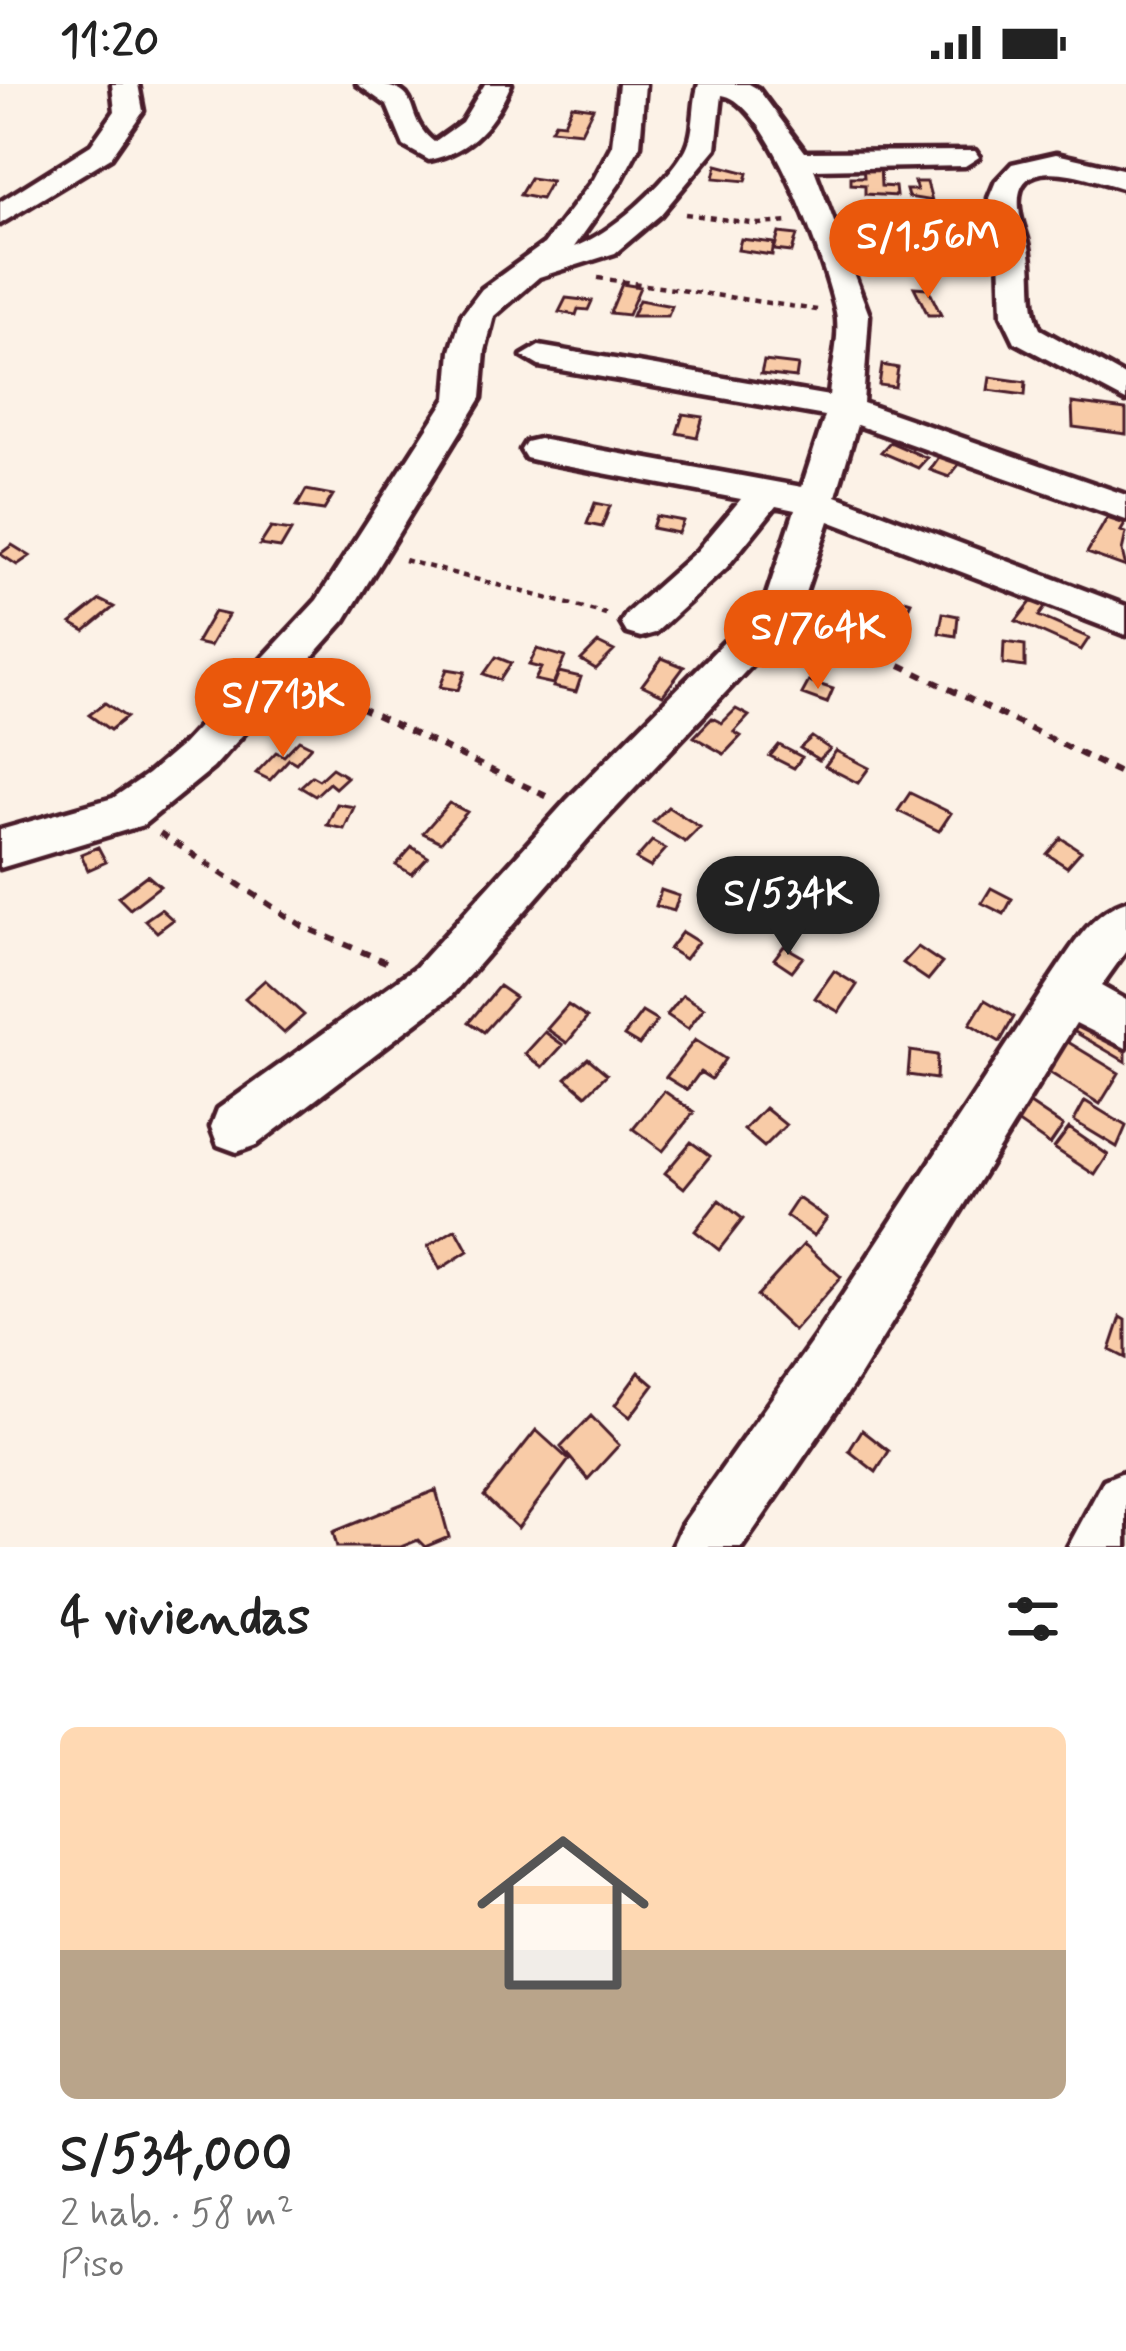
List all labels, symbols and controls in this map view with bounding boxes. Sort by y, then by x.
text: 11:20 [60,13,159,72]
pin: S/1.56M [817,199,1039,301]
text: S/1.56M [856,212,1000,263]
pin: S/764K [720,590,916,692]
text: S/764K [751,603,885,654]
pin: S/713K [185,658,381,760]
text: S/713K [222,671,344,722]
pin: S/534K [690,856,886,958]
text: S/534K [724,869,852,920]
text: 4 viviendas [60,1586,310,1652]
icon: filters [1000,1586,1066,1652]
icon: home [455,1805,671,2021]
text: S/534,000 [60,2123,292,2189]
text: 2 hab. · 58 m² [60,2189,294,2240]
text: Piso [60,2240,124,2291]

